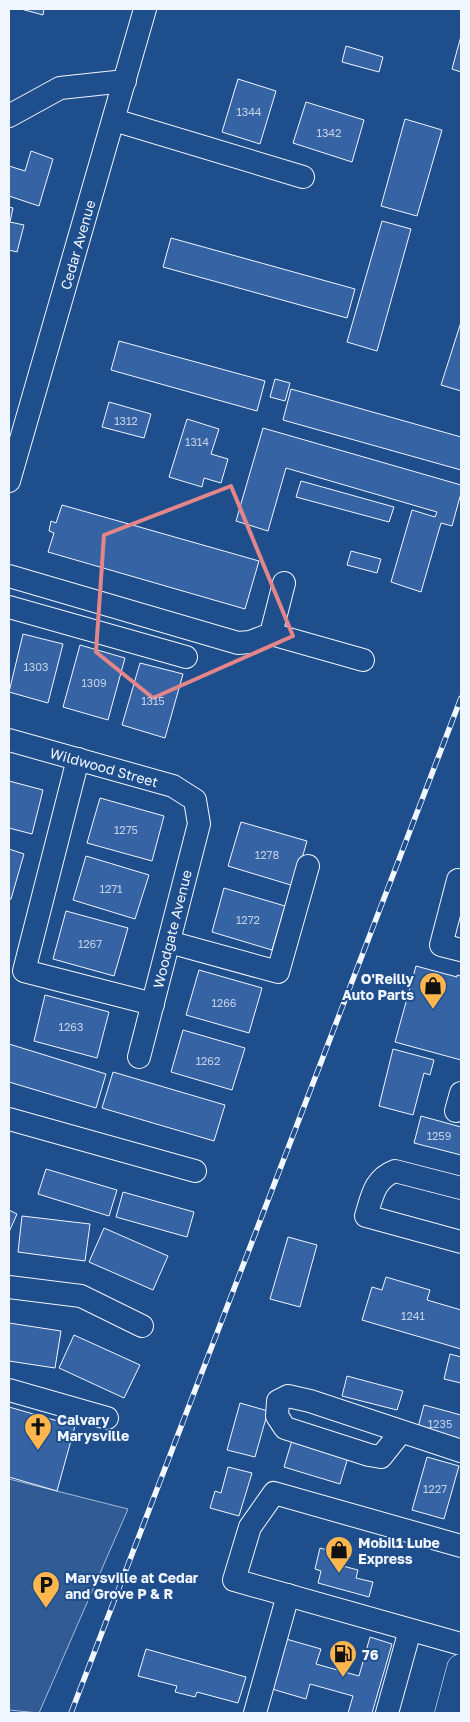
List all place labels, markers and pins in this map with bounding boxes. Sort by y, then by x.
place label: O'Reilly Auto Parts [342,970,415,1003]
shop icon: O'Reilly Auto Parts [418,971,448,1010]
place label: Calvary Marysville [57,1411,129,1444]
church icon: Calvary Marysville [23,1412,53,1451]
place label: Mobil1 Lube Express [358,1534,440,1567]
shop icon: Mobil1 Lube Express [324,1535,354,1574]
place label: Marysville at Cedar and Grove P & R [65,1569,199,1602]
parking icon: Marysville at Cedar and Grove P & R [31,1570,61,1609]
fuel station icon: 76 [328,1639,358,1678]
place label: 76 [362,1646,379,1663]

